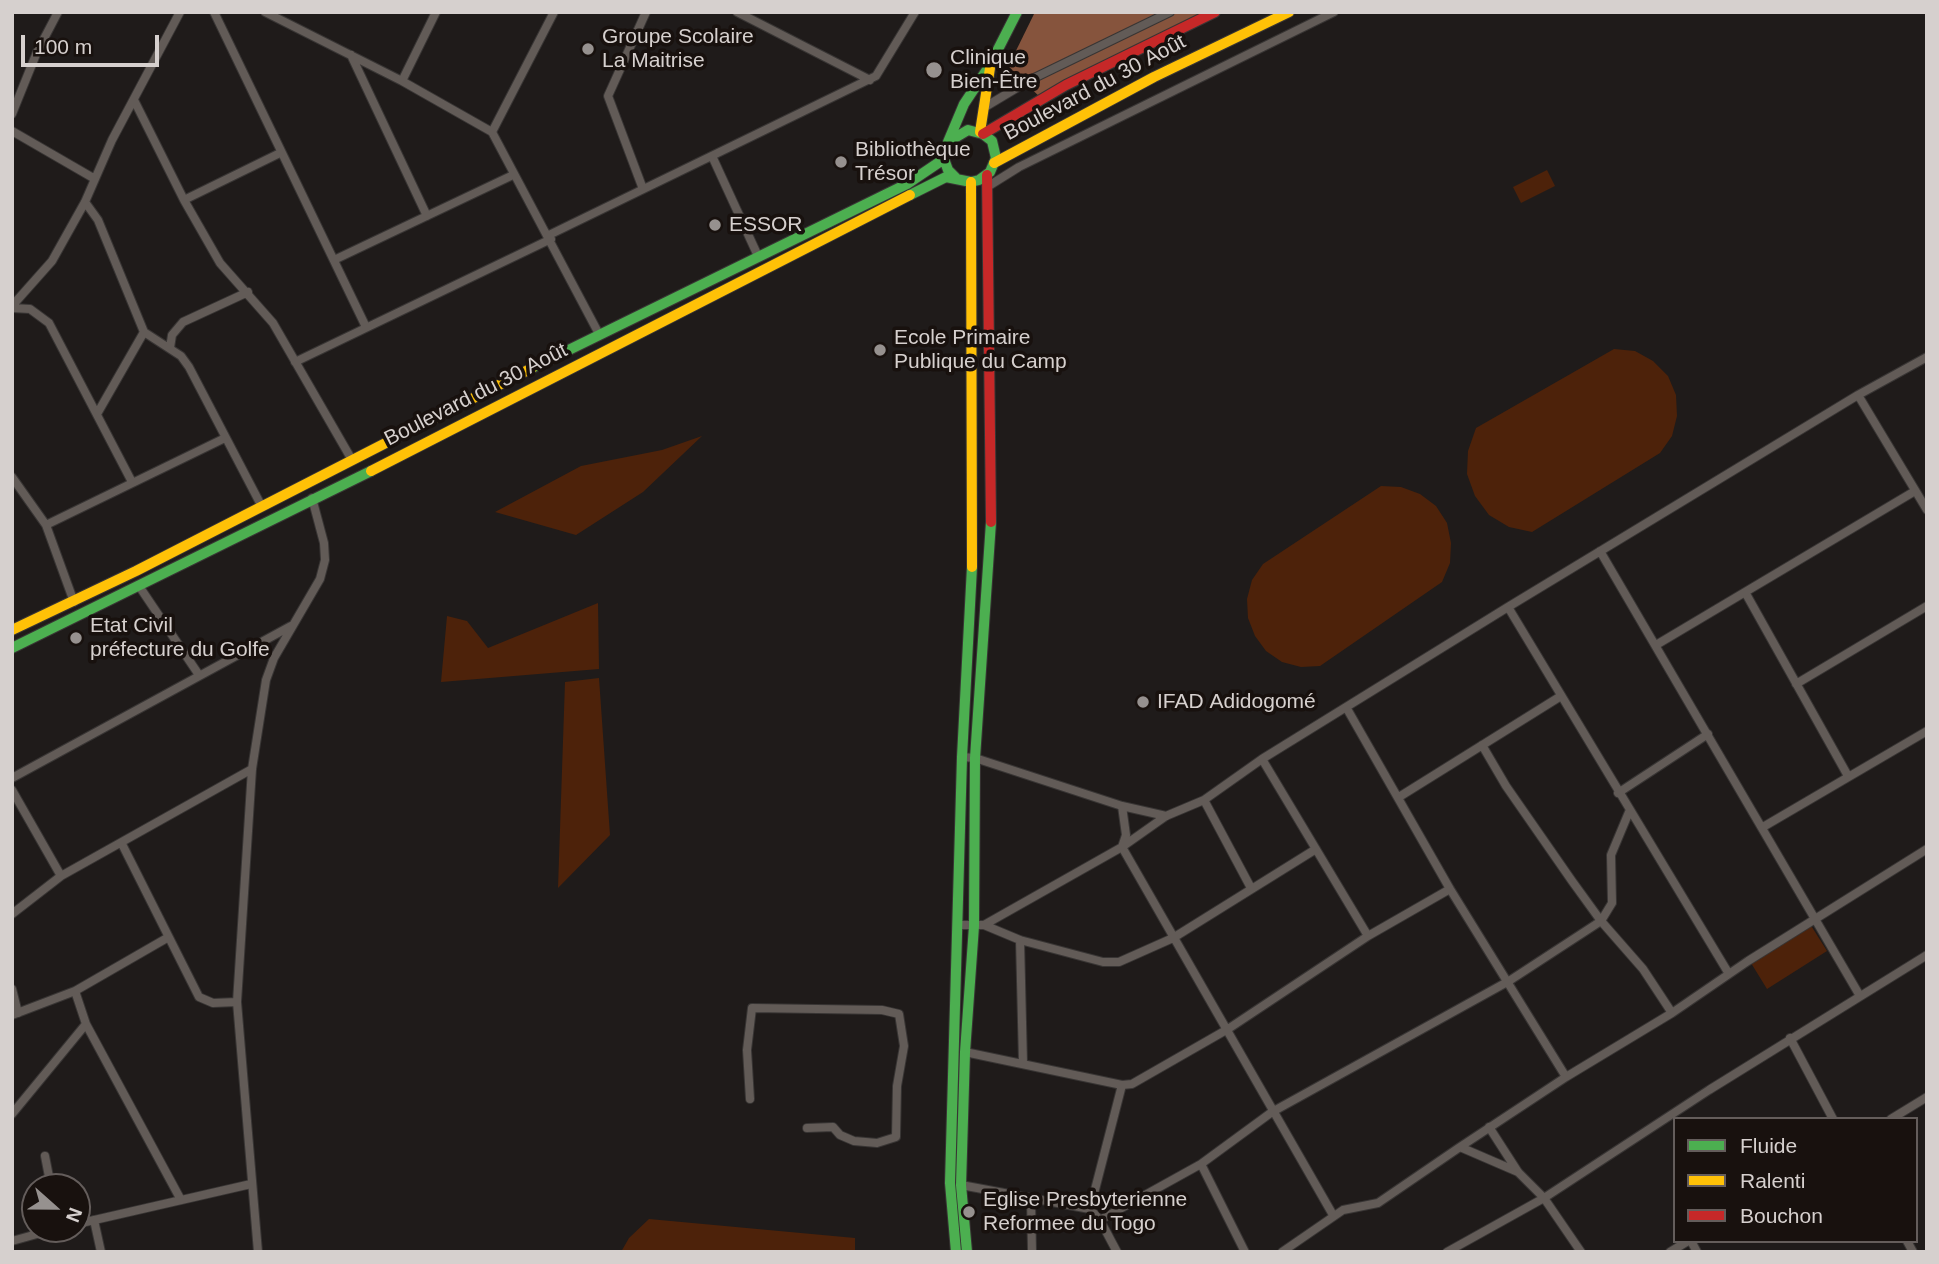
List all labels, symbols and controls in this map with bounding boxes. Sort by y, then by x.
scale bar [24,21,163,65]
place label: Groupe Scolaire La Maitrise [602,24,754,74]
street label: Boulevard du 30 Août [1000,29,1190,147]
text: 100 m [34,35,92,58]
marker: Groupe Scolaire La Maitrise [580,41,596,57]
place label: Clinique Bien-Être [950,45,1038,95]
marker: Clinique Bien-Être [924,60,944,80]
place label: Bibliothèque Trésor [855,137,971,187]
marker: Bibliothèque Trésor [833,154,849,170]
place label: ESSOR [729,212,803,238]
marker: ESSOR [707,217,723,233]
place label: Ecole Primaire Publique du Camp [894,325,1067,375]
street label: Boulevard du 30 Août [380,338,572,452]
marker: Ecole Primaire Publique du Camp [872,342,888,358]
place label: Etat Civil préfecture du Golfe [90,613,270,663]
marker: Etat Civil préfecture du Golfe [68,630,84,646]
place label: IFAD Adidogomé [1157,689,1316,715]
marker: IFAD Adidogomé [1135,694,1151,710]
legend [1673,1117,1918,1243]
text: Fluide [1740,1134,1797,1157]
text: Ralenti [1740,1169,1805,1192]
north arrow [21,1173,91,1243]
place label: Eglise Presbyterienne Reformee du Togo [983,1187,1187,1237]
marker: Eglise Presbyterienne Reformee du Togo [961,1204,977,1220]
text: Bouchon [1740,1204,1823,1227]
text: N [62,1205,86,1225]

